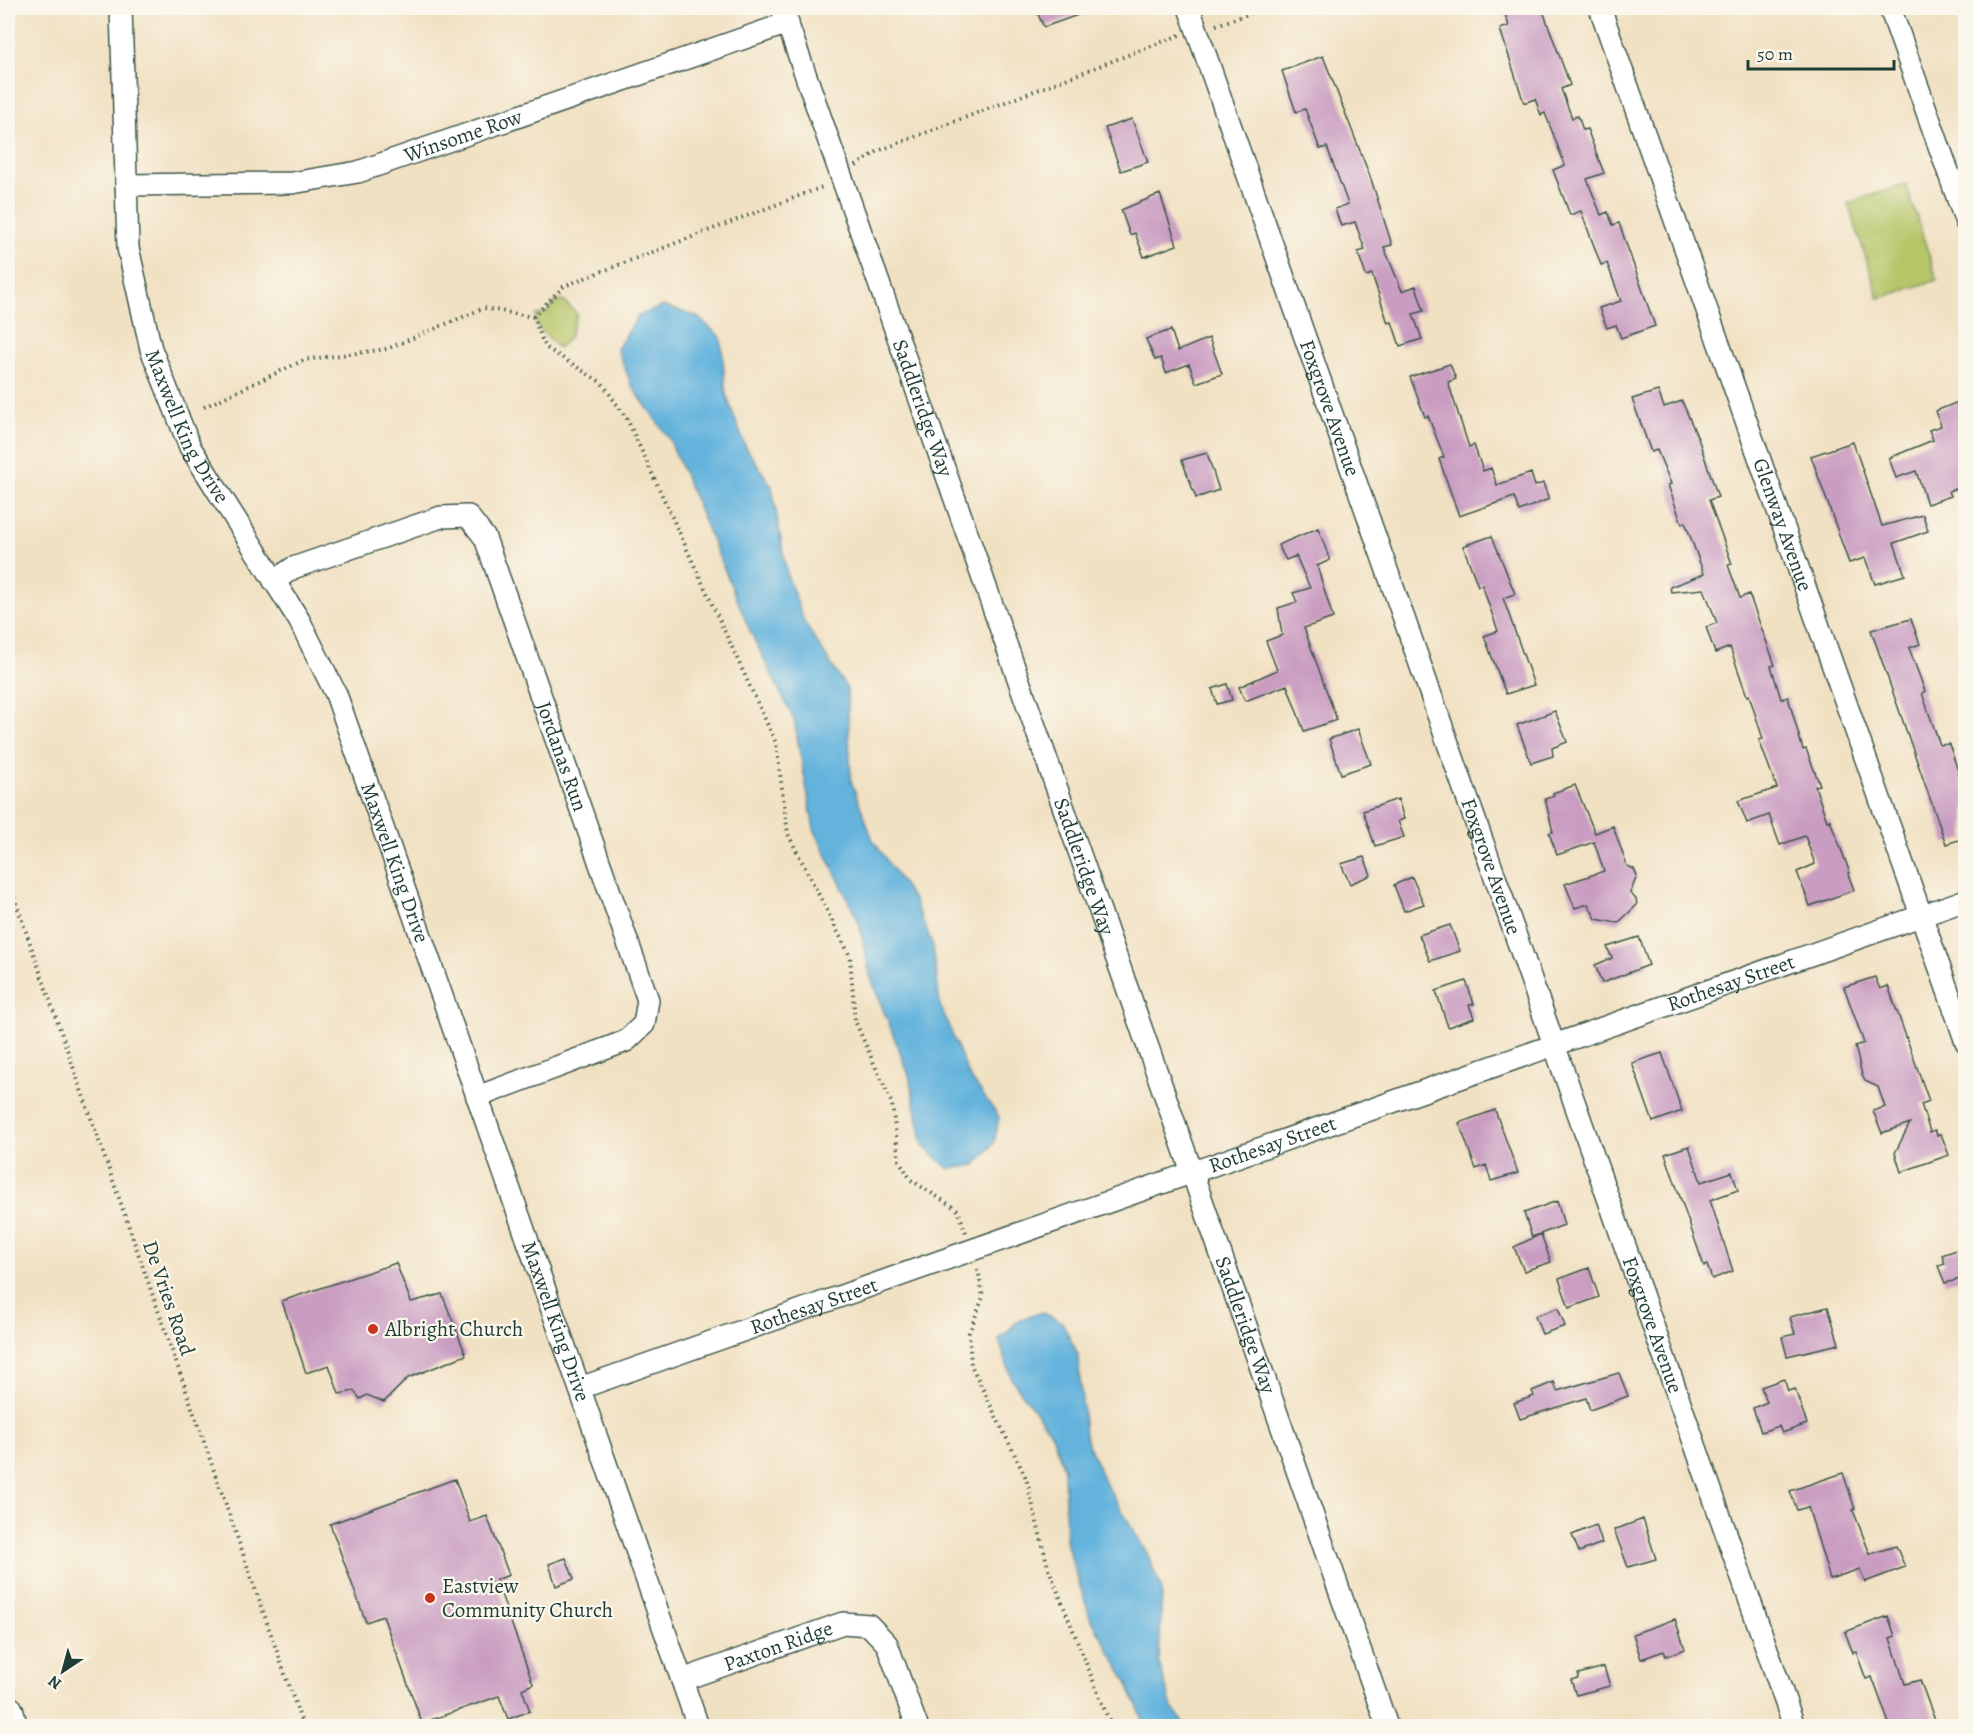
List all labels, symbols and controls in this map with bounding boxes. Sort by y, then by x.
scale bar [1748,33,1894,71]
text: 50 m [1757,42,1793,66]
street label: Winsome Row [399,102,526,169]
street label: Saddleridge Way [886,336,960,481]
street label: Foxgrove Avenue [1293,336,1367,480]
street label: Maxwell King Drive [138,345,236,509]
street label: Glenway Avenue [1746,454,1819,595]
street label: Jordanas Run [530,698,594,815]
street label: Maxwell King Drive [354,779,436,947]
street label: Saddleridge Way [1047,794,1122,939]
street label: Foxgrove Avenue [1454,794,1528,938]
street label: Rothesay Street [1663,947,1798,1018]
street label: Rothesay Street [1205,1109,1340,1180]
street label: De Vries Road [136,1237,202,1360]
street label: Maxwell King Drive [515,1237,597,1405]
street label: Saddleridge Way [1209,1252,1283,1398]
street label: Foxgrove Avenue [1616,1253,1690,1397]
street label: Rothesay Street [746,1270,882,1341]
place label: Albright Church [384,1315,523,1343]
marker: Albright Church [366,1322,380,1336]
place label: Eastview Community Church [442,1572,613,1624]
marker: Eastview Community Church [423,1591,437,1605]
street label: Paxton Ridge [720,1614,836,1678]
north arrow [33,1641,93,1701]
text: N [43,1670,66,1695]

